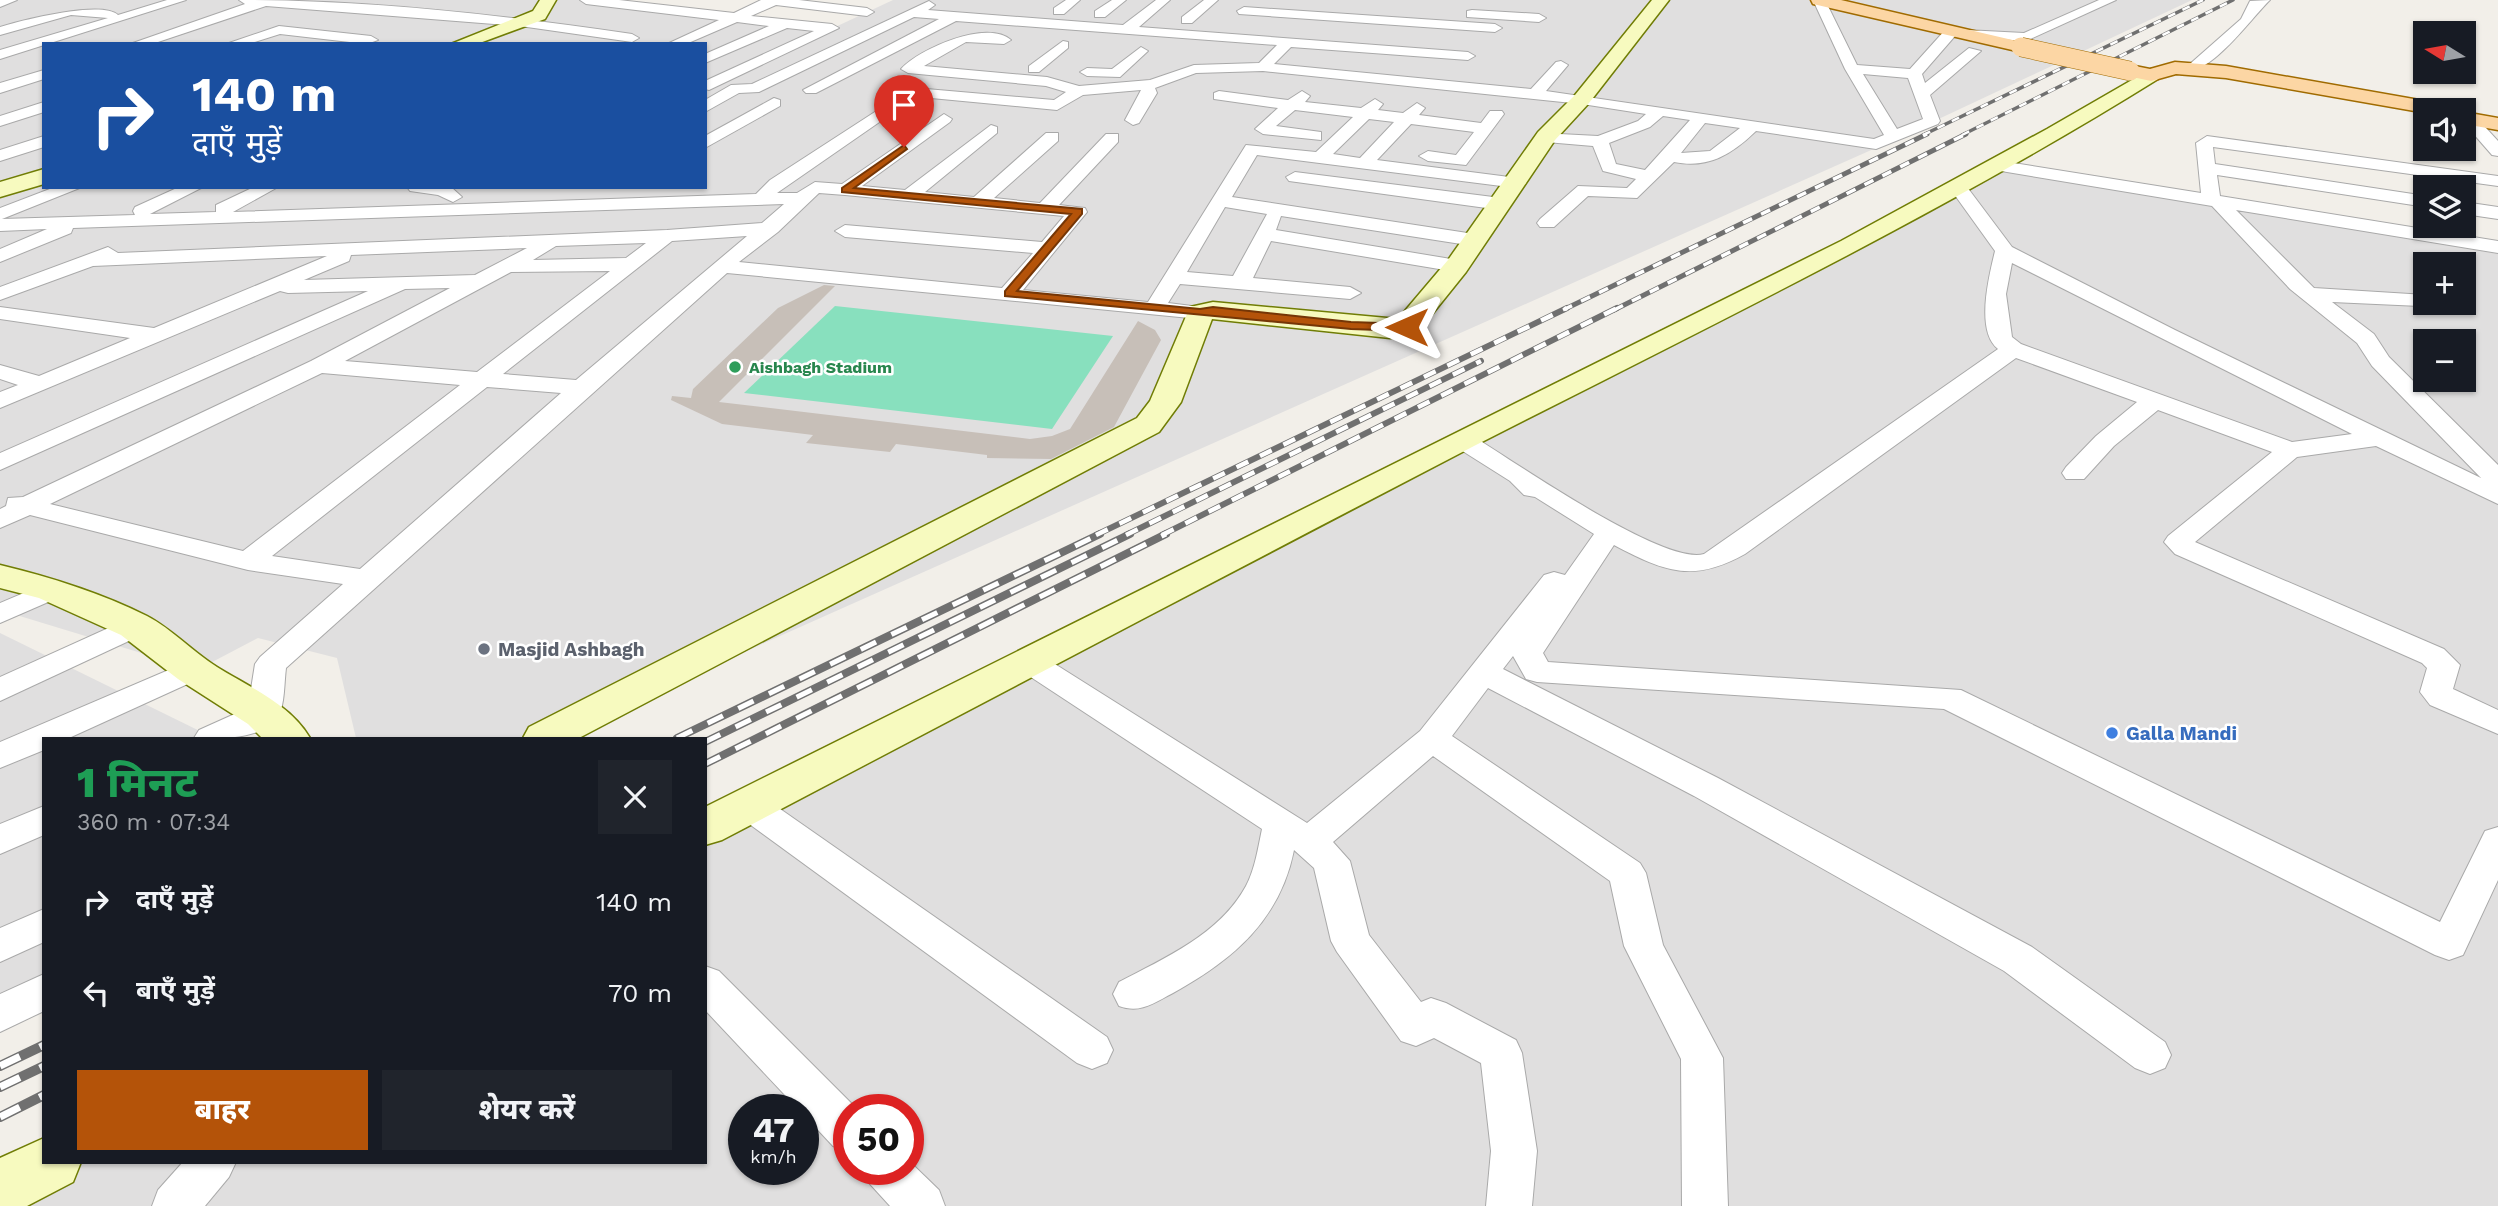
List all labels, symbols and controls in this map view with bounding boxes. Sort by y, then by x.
north arrow [2413,21,2476,84]
map controls [2413,21,2476,392]
text: 140 m [192,65,336,123]
icon: right [77,70,168,161]
pin [874,75,934,147]
icon: arrive [885,86,923,124]
button: sound [2413,98,2476,161]
text: दाएँ मुड़ें [192,124,282,162]
button: layers [2413,175,2476,238]
button: + [2413,252,2476,315]
position arrow [1370,290,1444,364]
button: − [2413,329,2476,392]
place label: Aishbagh Stadium [749,358,892,377]
marker: Aishbagh Stadium [727,359,743,375]
place label: Masjid Ashbagh [498,638,644,661]
marker: Masjid Ashbagh [476,641,492,657]
place label: Galla Mandi [2126,722,2237,745]
marker: Galla Mandi [2104,725,2120,741]
text: 1 मिनट [77,758,197,807]
button: close [598,760,672,834]
text: 360 m · 07:34 [77,809,230,836]
icon: right [77,883,115,921]
text: दाएँ मुड़ें [136,884,213,914]
text: 140 m [596,887,672,917]
icon: left [77,974,115,1012]
text: बाएँ मुड़ें [136,975,215,1005]
text: 70 m [608,978,672,1008]
button: बाहर [77,1070,368,1150]
button: शेयर करें [382,1070,672,1150]
speed limit sign: 50 [833,1094,924,1185]
text: 47 [752,1109,795,1151]
text: km/h [750,1146,797,1167]

